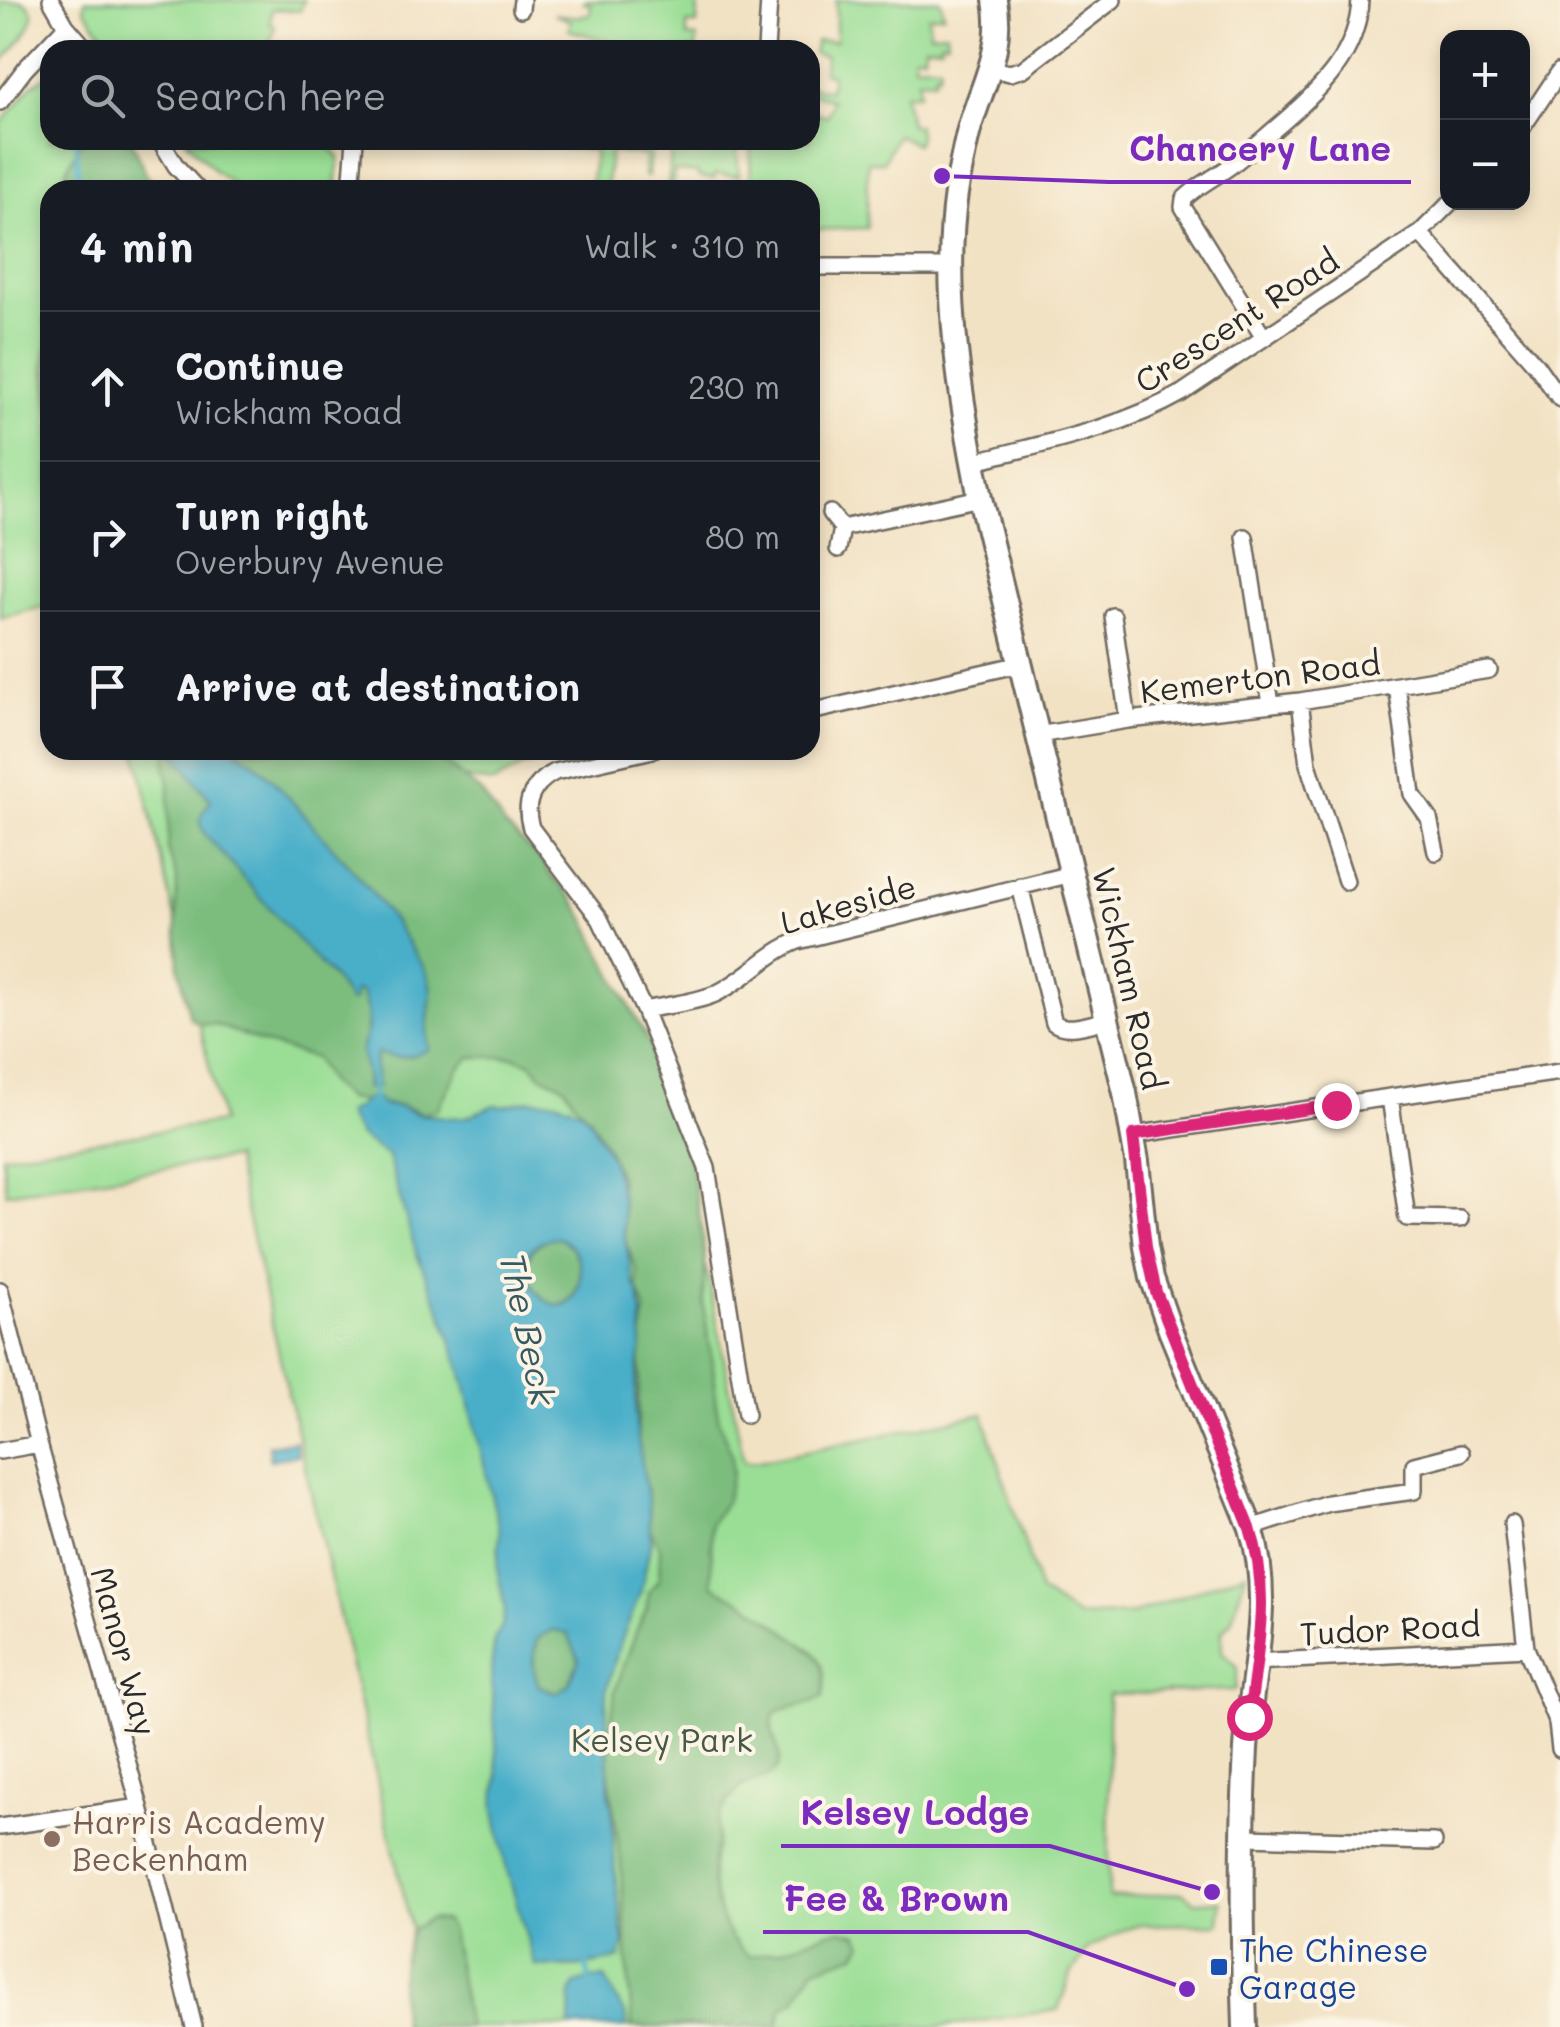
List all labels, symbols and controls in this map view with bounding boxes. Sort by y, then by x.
map controls [1440,30,1530,210]
button: + [1440,30,1530,120]
search box [40,40,820,150]
icon: search [75,68,130,123]
text: Search here [155,70,386,120]
callout: Chancery Lane [1109,117,1411,182]
button: − [1440,120,1530,210]
text: Chancery Lane [1129,124,1391,170]
text: 4 min [80,218,193,273]
text: Walk · 310 m [584,224,780,266]
street label: Crescent Road [1126,238,1346,402]
text: Continue [175,340,344,390]
icon: ahead [80,359,135,414]
text: 230 m [688,365,780,407]
text: Wickham Road [175,390,402,432]
text: Turn right [175,490,369,540]
icon: right [80,509,135,564]
text: 80 m [705,515,780,557]
text: Overbury Avenue [175,540,445,582]
street label: Kemerton Road [1138,640,1382,712]
icon: arrive [80,659,135,714]
text: Arrive at destination [175,661,580,711]
street label: Wickham Road [1084,863,1176,1093]
street label: Lakeside [775,864,921,942]
route end [1314,1083,1360,1129]
water label: The Beck [490,1249,568,1411]
street label: Manor Way [81,1562,168,1740]
street label: Tudor Road [1299,1602,1481,1654]
route start [1227,1695,1273,1741]
park label: Kelsey Park [571,1718,753,1761]
callout: Kelsey Lodge [781,1781,1050,1846]
text: Kelsey Lodge [801,1788,1029,1834]
place label: Harris Academy Beckenham [72,1800,326,1879]
marker: Harris Academy Beckenham [41,1828,63,1850]
callout: Fee & Brown [763,1867,1028,1932]
text: Fee & Brown [783,1874,1009,1920]
place label: The Chinese Garage [1239,1928,1429,2007]
marker: The Chinese Garage [1208,1956,1230,1978]

